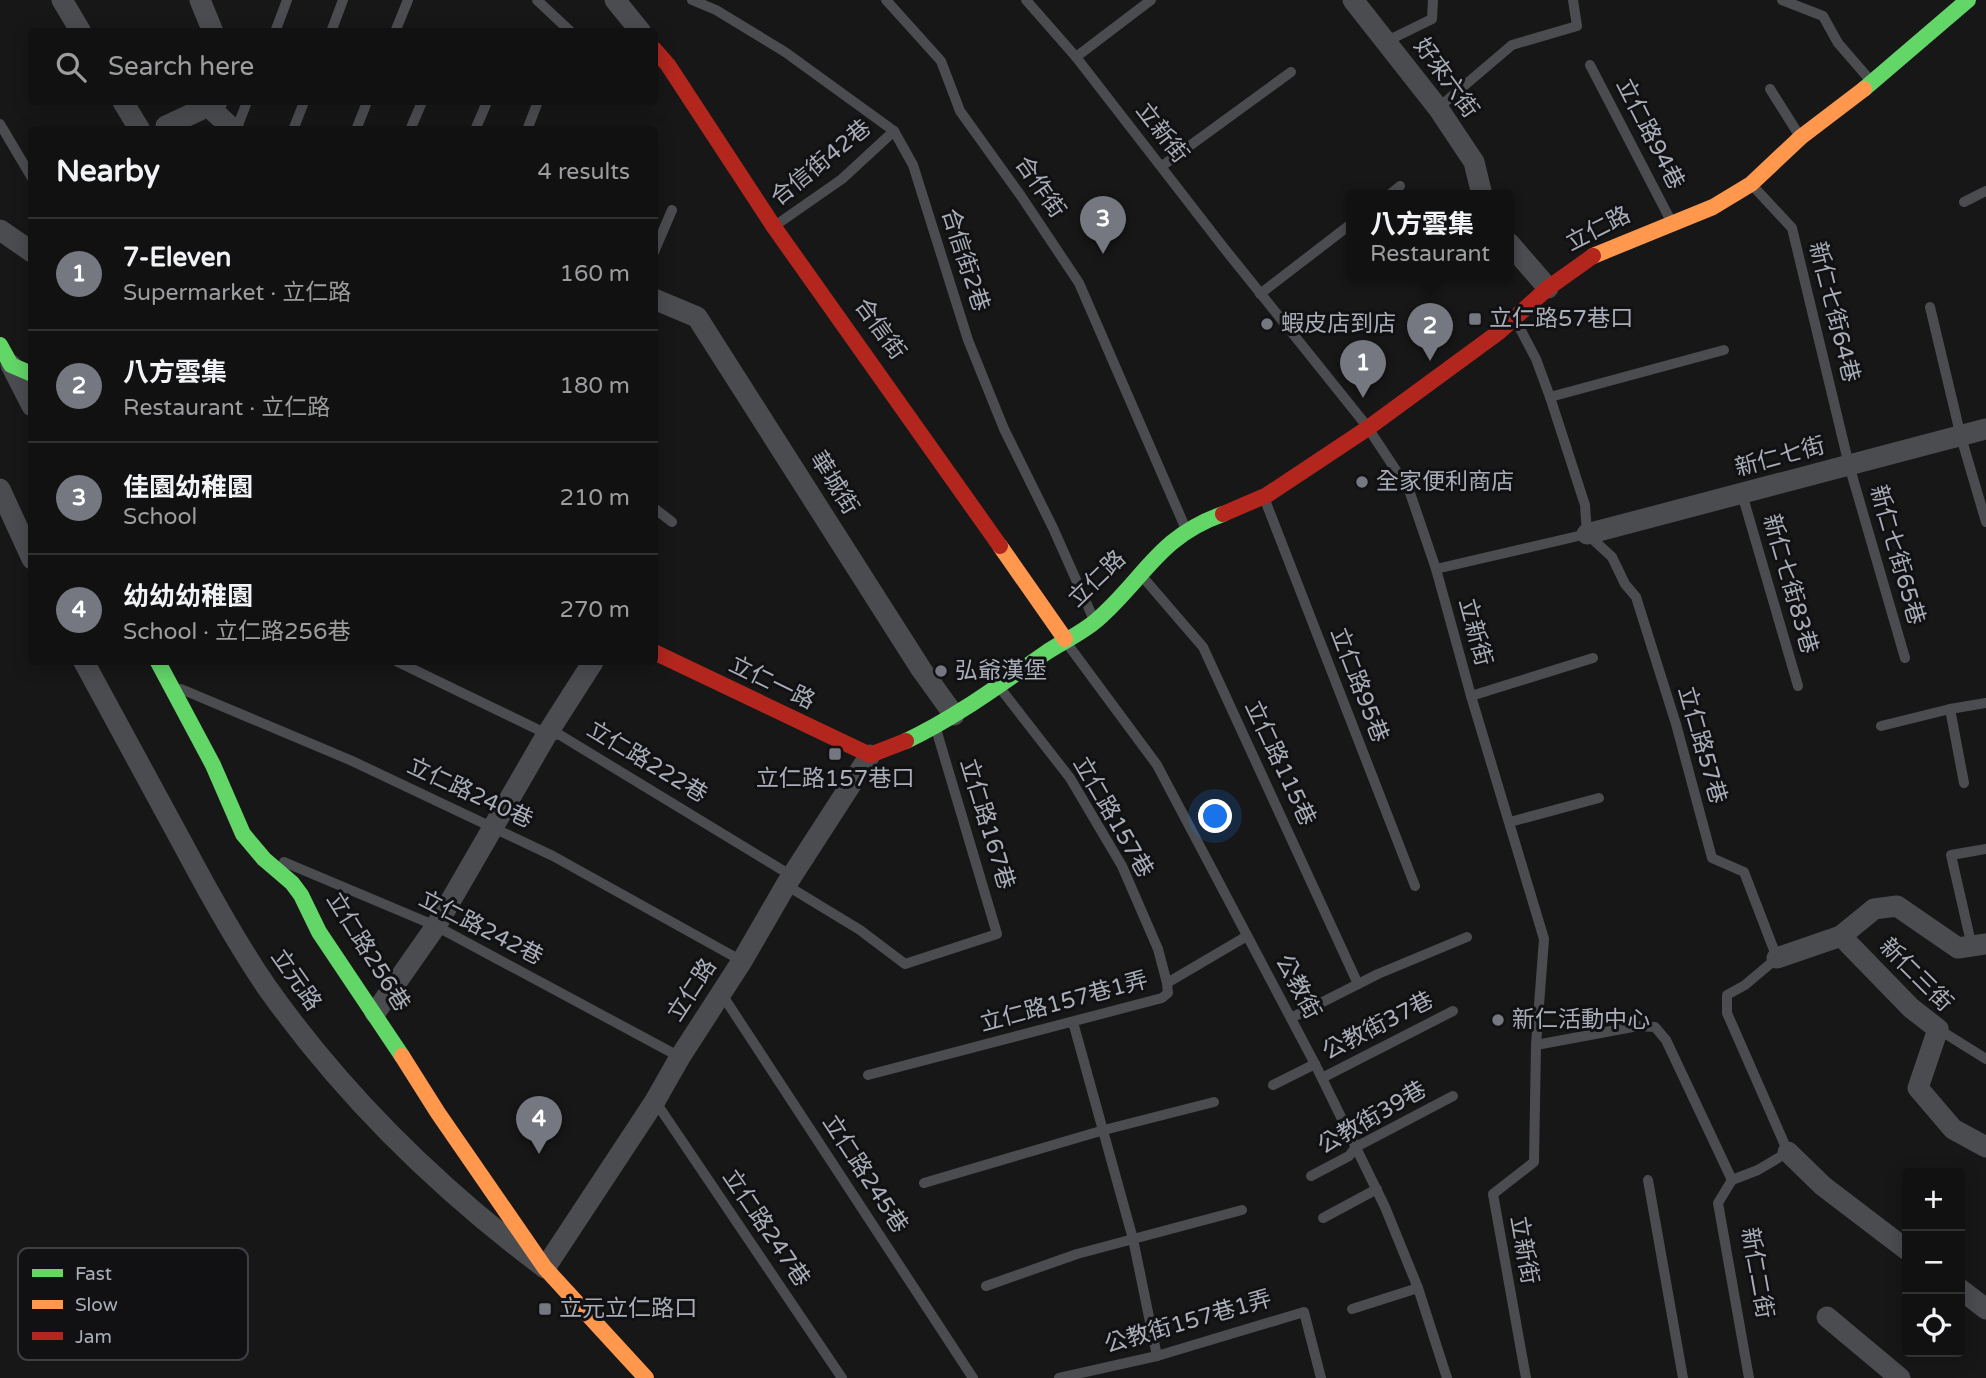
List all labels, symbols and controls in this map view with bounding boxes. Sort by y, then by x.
search box [28,28,658,105]
street label: 好來六街 [1408,33,1484,123]
icon: search [52,48,90,86]
text: Search here [108,51,254,82]
street label: 立仁路94巷 [1610,74,1690,194]
street label: 立新街 [1130,97,1194,169]
street label: 合信街42巷 [765,114,877,212]
street label: 合作街 [1009,151,1071,223]
text: Nearby [56,153,160,190]
text: 4 results [537,158,630,186]
popup [1346,190,1514,281]
pin: 3 [1080,196,1126,254]
street label: 立仁路 [1561,201,1635,257]
street label: 合信街2巷 [935,205,995,315]
text: 八方雲集 [1370,209,1474,240]
street label: 新仁七街64巷 [1803,239,1865,385]
text: Restaurant [1370,240,1490,268]
text: 7-Eleven [123,242,231,273]
text: 1 [72,260,86,288]
text: 160 m [560,260,630,288]
text: Supermarket · 立仁路 [123,279,351,307]
street label: 合信街 [848,293,912,365]
pin: 2 [1407,303,1453,361]
place label: 立仁路57巷口 [1489,305,1633,333]
place label: 蝦皮店到店 [1281,310,1396,338]
marker: 立仁路57巷口 [1467,311,1483,327]
marker: 蝦皮店到店 [1259,316,1275,332]
pin: 1 [1340,340,1386,398]
text: 八方雲集 [123,357,227,388]
text: 2 [72,372,86,400]
text: 180 m [560,372,630,400]
text: Restaurant · 立仁路 [123,394,330,422]
street label: 新仁七街 [1732,432,1828,482]
street label: 華城街 [804,446,864,520]
place label: 全家便利商店 [1376,468,1514,496]
text: 佳園幼稚園 [123,472,253,503]
marker: 全家便利商店 [1354,474,1370,490]
street label: 新仁七街65巷 [1864,482,1930,628]
text: 3 [72,484,86,512]
text: 210 m [560,484,630,512]
text: School [123,503,197,531]
street label: 新仁七街83巷 [1757,511,1823,657]
street label: 立仁路 [1062,545,1132,613]
text: 幼幼幼稚園 [123,581,253,612]
street label: 立新街 [1453,595,1497,669]
text: 4 [72,596,86,624]
text: 270 m [560,596,630,624]
text: School · 立仁路256巷 [123,618,350,646]
street label: 立仁路95巷 [1324,624,1394,746]
street label: 立仁一路 [725,650,819,716]
place label: 弘爺漢堡 [955,657,1047,685]
marker: 弘爺漢堡 [933,663,949,679]
street label: 立仁路57巷 [1672,683,1732,807]
street label: 立仁路115巷 [1239,696,1321,830]
street label: 立仁路222巷 [582,715,712,809]
marker: 立仁路157巷口 [827,746,843,762]
street label: 立仁路157巷 [1067,751,1159,883]
street label: 立仁路240巷 [403,752,537,834]
street label: 立仁路167巷 [954,755,1020,893]
place label: 立仁路157巷口 [756,765,914,793]
your location [1198,799,1232,833]
street label: 立仁路242巷 [414,885,548,971]
street label: 立仁路256巷 [320,887,416,1017]
street label: 新仁三街 [1874,933,1958,1017]
street label: 立元路 [265,944,327,1016]
street label: 公教街 [1269,950,1327,1024]
street label: 立仁路 [661,953,723,1027]
street label: 立仁路157巷1弄 [977,966,1151,1038]
street label: 公教街37巷 [1318,986,1438,1066]
place label: 新仁活動中心 [1512,1006,1650,1034]
marker: 新仁活動中心 [1490,1012,1506,1028]
street label: 公教街39巷 [1313,1076,1431,1160]
pin: 4 [516,1096,562,1154]
street label: 立仁路245巷 [816,1110,914,1238]
street label: 立仁路247巷 [717,1164,815,1292]
map controls [1902,1168,1965,1357]
button: + [1902,1168,1965,1231]
street label: 立新街 [1504,1214,1544,1286]
street label: 新仁二街 [1735,1225,1779,1321]
button: − [1902,1231,1965,1294]
legend [18,1248,248,1360]
text: Fast [75,1263,112,1285]
street label: 公教街157巷1弄 [1101,1285,1275,1359]
text: Slow [75,1294,118,1316]
button: locate [1902,1294,1965,1357]
place label: 立元立仁路口 [559,1295,697,1323]
marker: 立元立仁路口 [537,1301,553,1317]
text: Jam [75,1326,112,1348]

